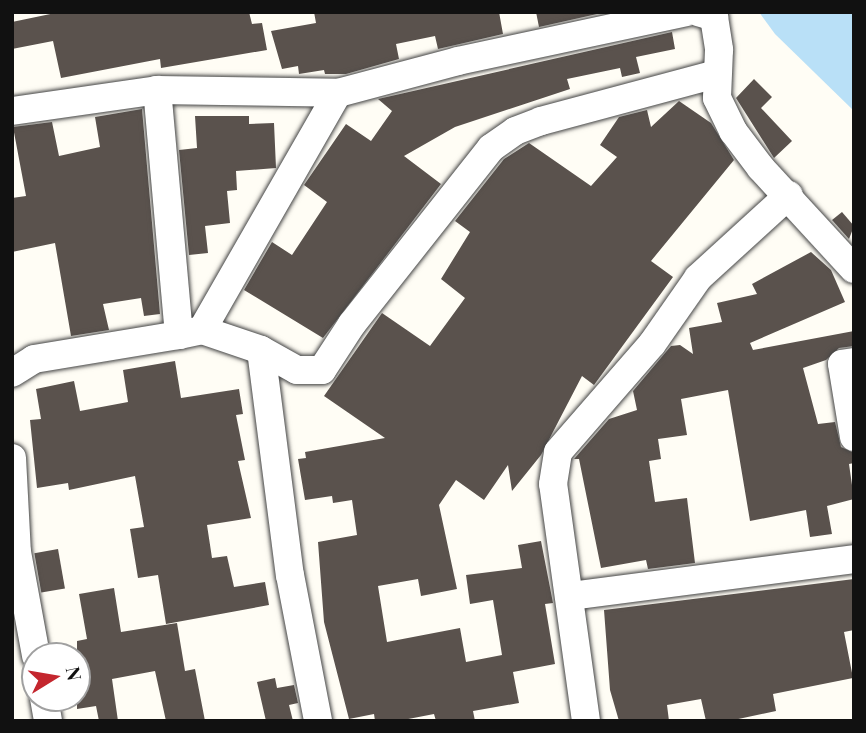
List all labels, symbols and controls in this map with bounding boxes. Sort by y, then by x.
north arrow [21,642,91,712]
text: N [61,664,89,683]

